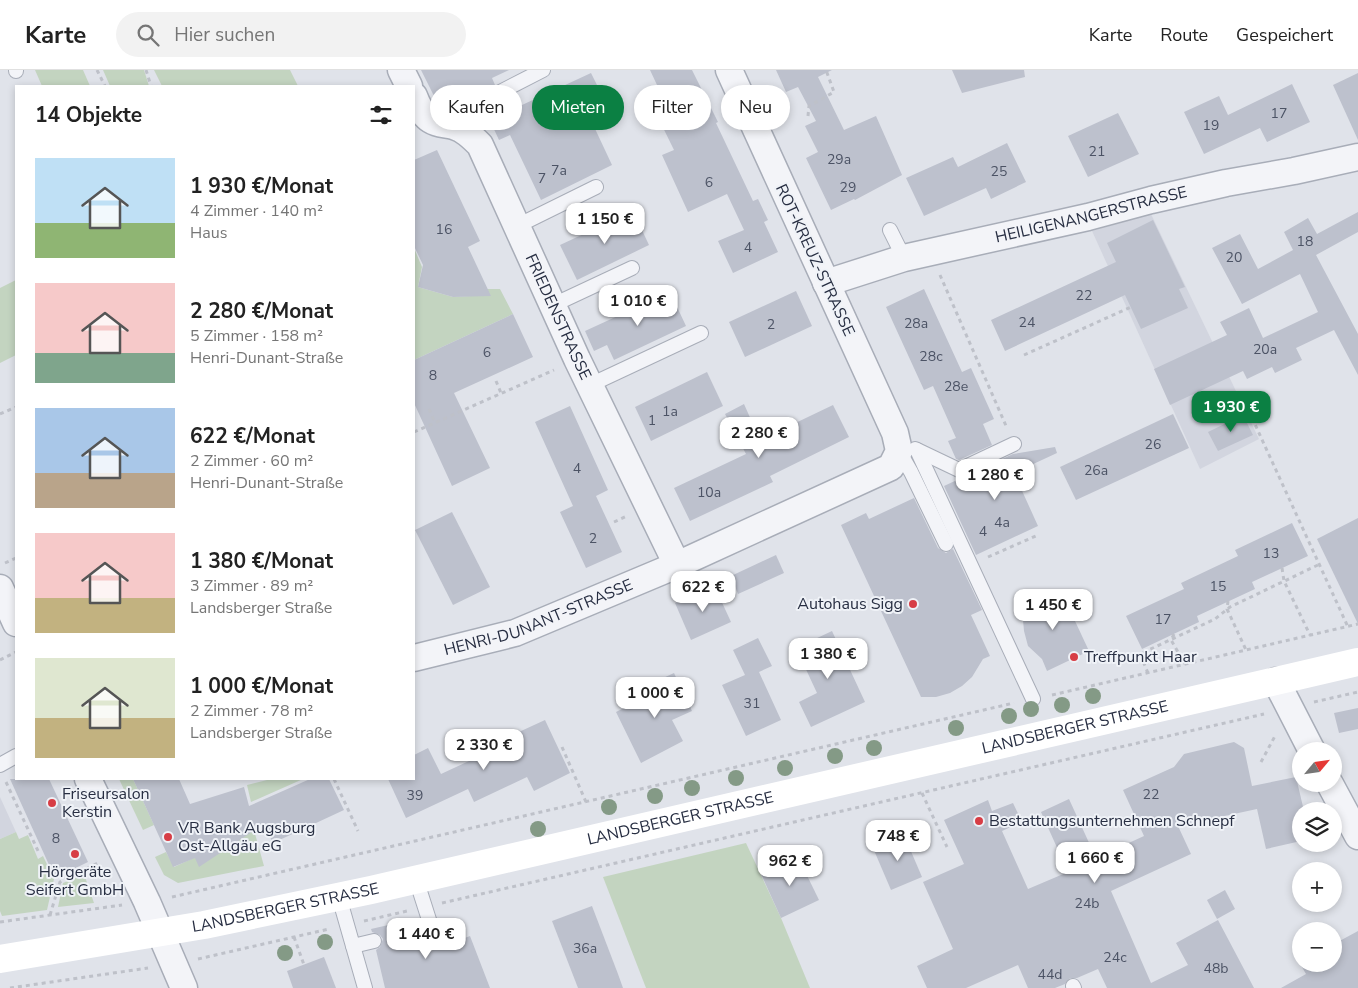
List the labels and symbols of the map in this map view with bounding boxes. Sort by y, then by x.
house number: 17 [1271,104,1287,123]
house number: 19 [1203,116,1219,135]
house number: 21 [1089,142,1105,161]
house number: 29a [827,150,851,169]
house number: 7a [551,161,567,180]
house number: 25 [991,162,1007,181]
house number: 7 [538,169,546,188]
house number: 6 [705,173,713,192]
house number: 29 [840,178,856,197]
street label: ROT-KREUZ-STRASSE [770,180,860,340]
street label: HEILIGENANGERSTRASSE [993,181,1189,248]
pin: 1 150 € [559,202,651,245]
house number: 16 [436,220,452,239]
house number: 18 [1297,232,1313,251]
house number: 4 [744,238,752,257]
house number: 20 [1226,248,1242,267]
street label: FRIEDENSTRASSE [520,250,596,384]
pin: 1 010 € [592,284,684,327]
house number: 22 [1076,286,1092,305]
house number: 24 [1019,313,1035,332]
house number: 28a [904,314,928,333]
house number: 2 [767,315,775,334]
house number: 20a [1253,340,1277,359]
house number: 6 [483,343,491,362]
house number: 28c [919,347,943,366]
house number: 8 [429,366,437,385]
house number: 28e [944,377,968,396]
pin: 1 930 € [1185,390,1277,433]
house number: 1a [662,402,678,421]
house number: 1 [648,411,656,430]
pin: 2 280 € [713,416,805,459]
house number: 26 [1145,435,1161,454]
pin: 1 280 € [949,458,1041,501]
house number: 4 [573,459,581,478]
house number: 26a [1084,461,1108,480]
house number: 10a [697,483,721,502]
house number: 4a [994,513,1010,532]
house number: 4 [979,522,987,541]
house number: 2 [589,529,597,548]
house number: 13 [1263,544,1279,563]
pin: 622 € [668,570,738,613]
street label: HENRI-DUNANT-STRASSE [442,574,636,661]
house number: 15 [1210,577,1226,596]
pin: 1 450 € [1007,588,1099,631]
place label: Autohaus Sigg [797,593,903,615]
marker: Autohaus Sigg [907,598,919,610]
house number: 17 [1155,610,1171,629]
pin: 1 380 € [782,638,874,680]
place label: Treffpunkt Haar [1084,646,1197,668]
marker: Treffpunkt Haar [1068,651,1080,663]
pin: 1 000 € [609,676,701,719]
house number: 31 [744,694,760,713]
street label: LANDSBERGER STRASSE [980,695,1170,760]
pin: 2 330 € [438,728,530,771]
north arrow [1292,742,1342,792]
place label: Friseursalon Kerstin [62,783,150,823]
house number: 22 [1143,785,1159,804]
house number: 39 [407,786,423,805]
street label: LANDSBERGER STRASSE [585,786,776,851]
marker: Friseursalon Kerstin [46,797,58,809]
place label: Bestattungsunternehmen Schnepf [989,810,1235,832]
marker: Bestattungsunternehmen Schnepf [973,815,985,827]
place label: VR Bank Augsburg Ost-Allgäu eG [177,817,315,857]
pin: 748 € [863,820,933,862]
house number: 8 [52,829,60,848]
marker: VR Bank Augsburg Ost-Allgäu eG [162,831,174,843]
pin: 1 660 € [1049,842,1141,884]
pin: 962 € [755,844,825,887]
marker: Hörgeräte Seifert GmbH [69,848,81,860]
place label: Hörgeräte Seifert GmbH [26,861,124,901]
street label: LANDSBERGER STRASSE [190,878,381,938]
house number: 24b [1075,894,1099,913]
pin: 1 440 € [380,918,472,960]
house number: 36a [573,939,597,958]
house number: 24c [1103,948,1127,967]
house number: 48b [1204,959,1228,978]
house number: 44d [1038,965,1062,984]

